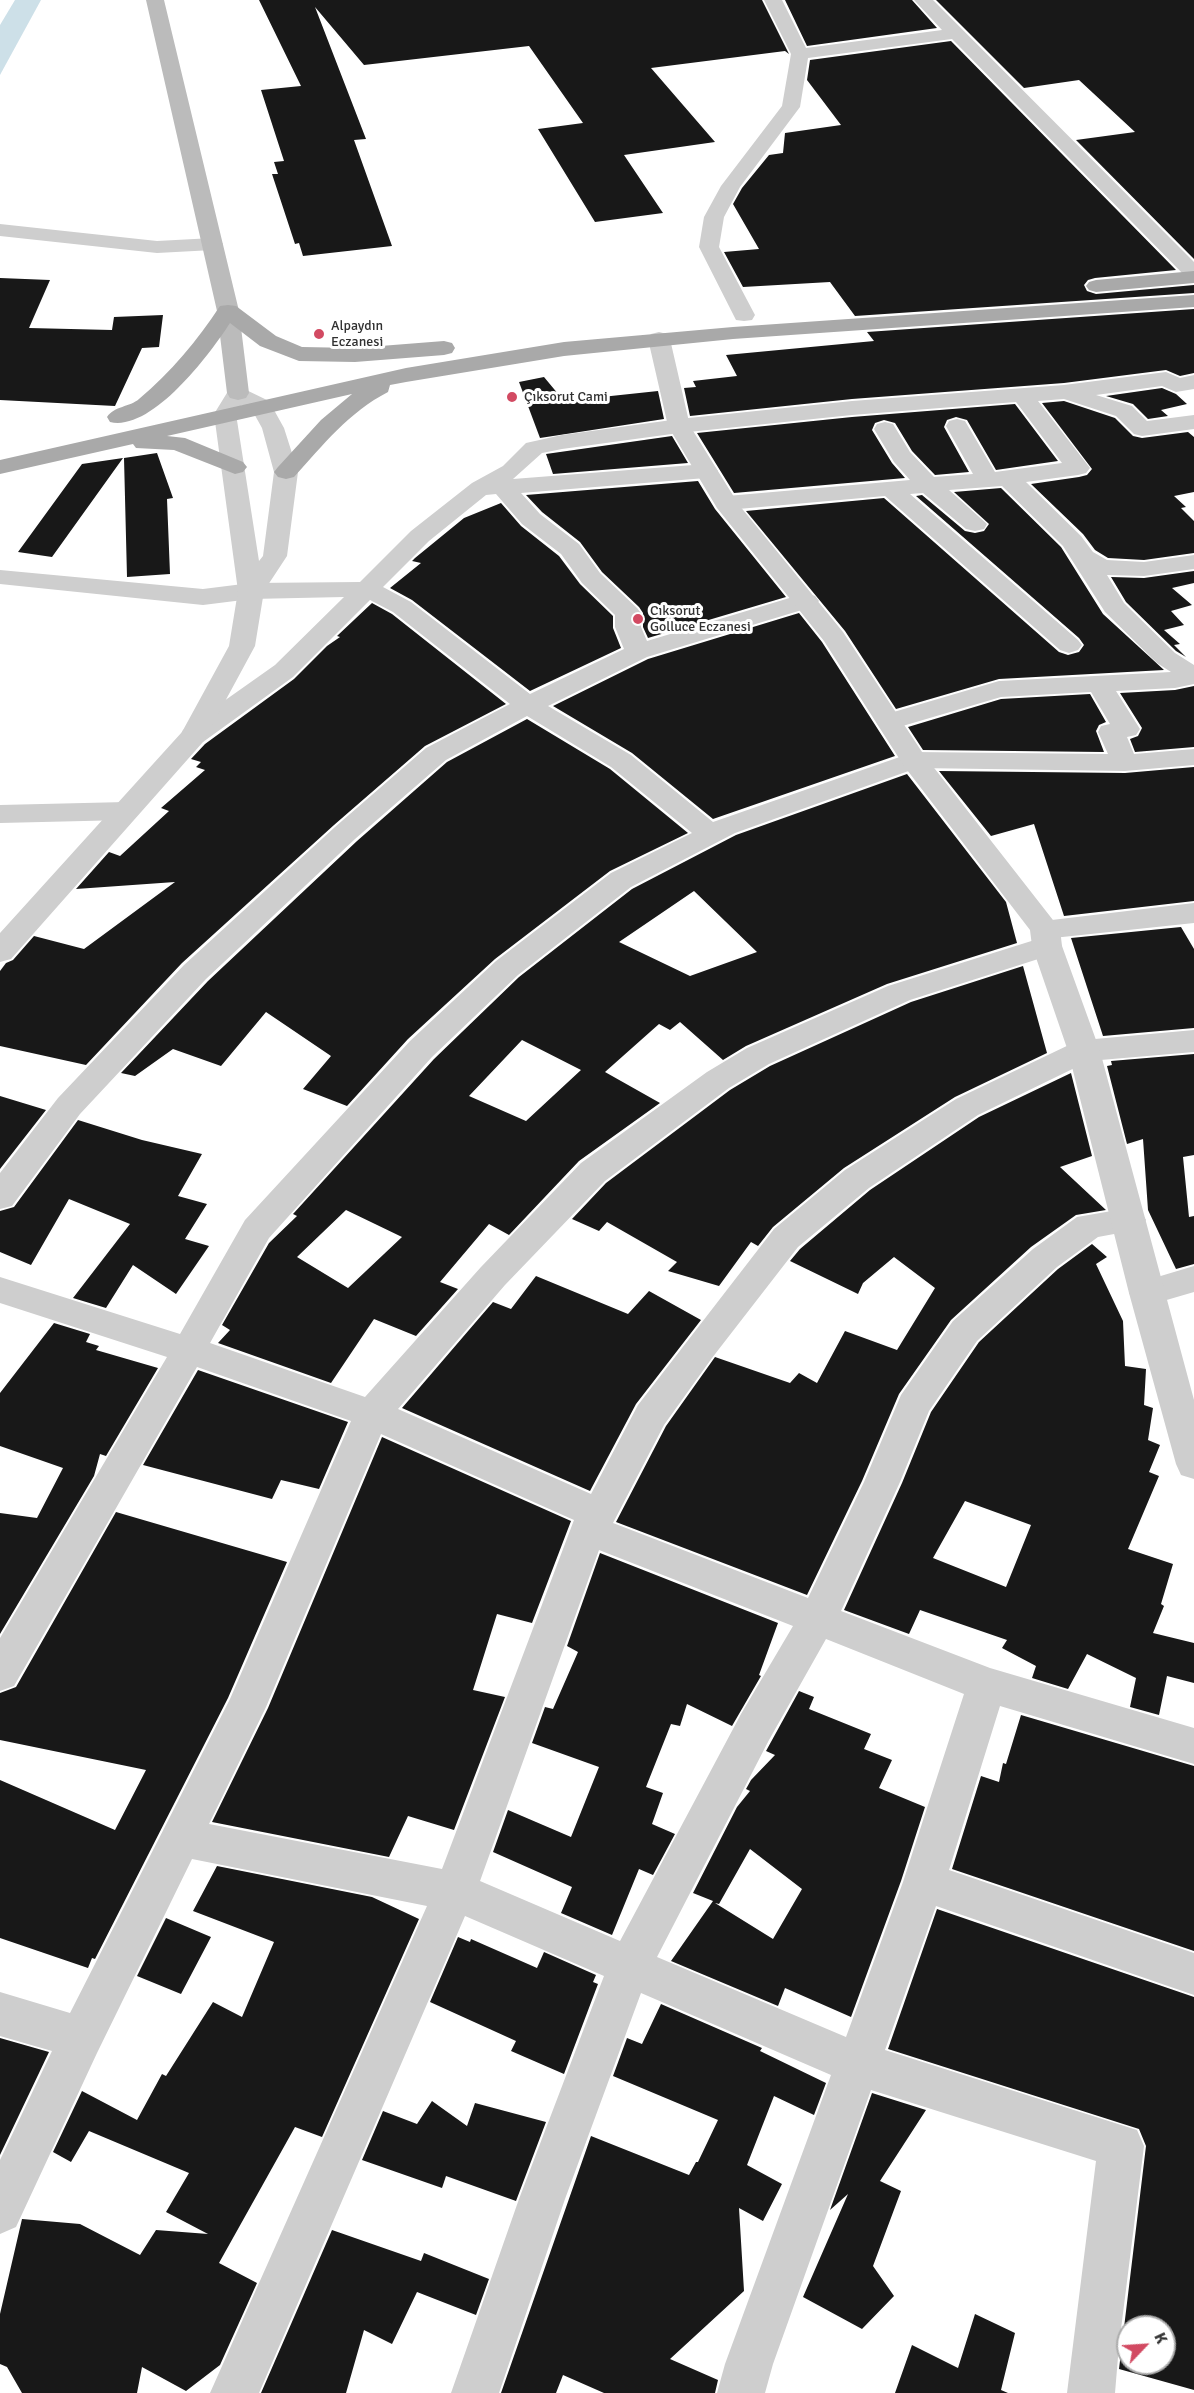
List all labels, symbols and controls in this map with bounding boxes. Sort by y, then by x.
place label: Alpaydın Eczanesi [331,318,383,350]
marker: Alpaydın Eczanesi [312,327,326,341]
place label: Çıksorut Cami [524,389,608,405]
marker: Çıksorut Cami [505,390,519,404]
place label: Cıksorut Golluce Eczanesi [650,603,751,636]
marker: Cıksorut Golluce Eczanesi [631,612,645,626]
north arrow [1116,2315,1176,2375]
text: K [1149,2330,1172,2347]

